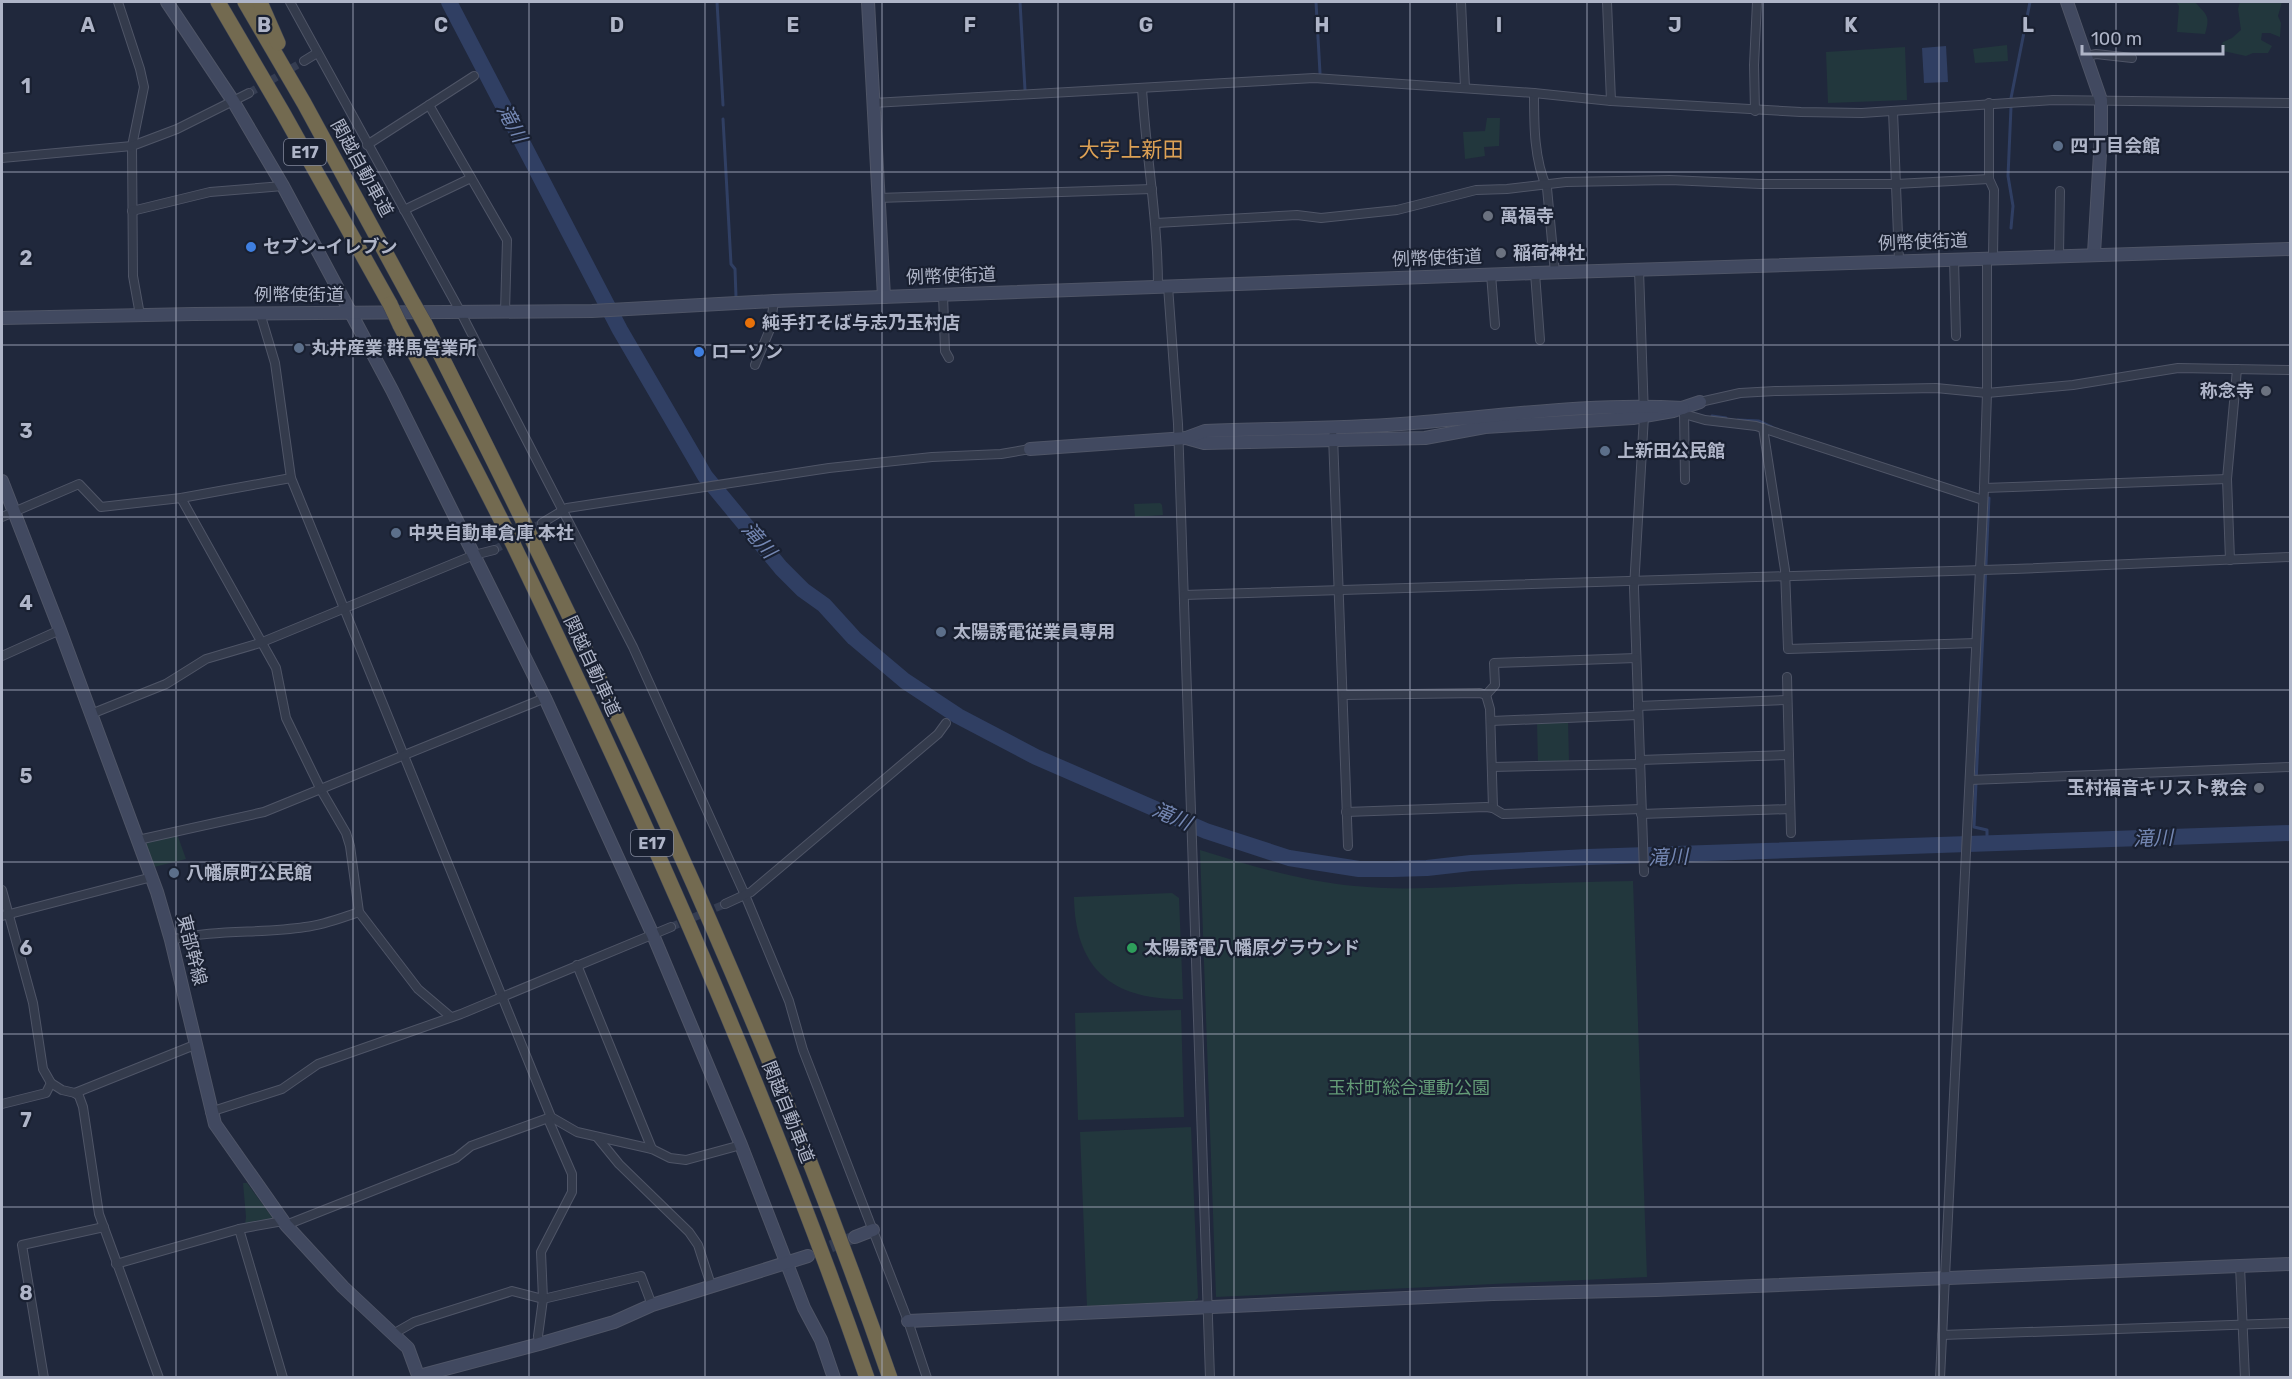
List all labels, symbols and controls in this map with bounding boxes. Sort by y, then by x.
text: A [81,13,96,37]
text: B [257,13,271,37]
text: C [434,13,448,37]
text: D [610,13,624,37]
text: E [787,13,799,37]
text: F [964,13,976,37]
text: G [1139,13,1153,37]
text: H [1315,13,1329,37]
text: I [1496,13,1502,37]
text: J [1668,13,1682,37]
text: K [1844,13,1858,37]
text: L [2022,13,2034,37]
scale bar [2082,18,2223,56]
text: 100 m [2091,28,2142,50]
text: 1 [21,74,31,98]
water label: 滝川 [492,100,533,148]
street label: 関越自動車道 [326,115,398,221]
place label: 四丁目会館 [2070,135,2160,157]
district label: 大字上新田 [1079,137,1184,162]
road number: E17 [284,139,326,165]
marker: 四丁目会館 [2051,139,2065,153]
place label: 萬福寺 [1500,205,1554,227]
marker: 萬福寺 [1481,209,1495,223]
street label: 例幣使街道 [1878,229,1968,255]
place label: セブン-イレブン [263,236,398,258]
marker: セブン-イレブン [244,240,258,254]
place label: 稲荷神社 [1513,242,1585,264]
street label: 例幣使街道 [1392,245,1482,271]
text: 2 [20,246,33,270]
marker: 稲荷神社 [1494,246,1508,260]
street label: 例幣使街道 [906,263,996,289]
street label: 例幣使街道 [254,284,344,306]
place label: 純手打そば与志乃玉村店 [762,312,960,334]
marker: 純手打そば与志乃玉村店 [743,316,757,330]
place label: 丸井産業 群馬営業所 [311,337,477,359]
marker: 丸井産業 群馬営業所 [292,341,306,355]
place label: ローソン [711,341,783,363]
marker: ローソン [692,345,706,359]
place label: 称念寺 [2200,380,2254,402]
marker: 称念寺 [2259,384,2273,398]
text: 3 [19,419,33,443]
place label: 上新田公民館 [1617,440,1725,462]
marker: 上新田公民館 [1598,444,1612,458]
water label: 滝川 [737,517,782,564]
place label: 中央自動車倉庫 本社 [408,522,574,544]
marker: 中央自動車倉庫 本社 [389,526,403,540]
text: 4 [19,591,33,615]
street label: 関越自動車道 [559,612,625,720]
place label: 太陽誘電従業員専用 [953,621,1115,643]
marker: 太陽誘電従業員専用 [934,625,948,639]
text: 5 [20,764,33,788]
place label: 玉村福音キリスト教会 [2067,777,2247,799]
marker: 玉村福音キリスト教会 [2252,781,2266,795]
water label: 滝川 [1149,797,1197,836]
water label: 滝川 [2133,825,2175,851]
road number: E17 [631,830,673,856]
water label: 滝川 [1648,844,1690,870]
place label: 八幡原町公民館 [186,862,312,884]
marker: 八幡原町公民館 [167,866,181,880]
street label: 東部幹線 [173,912,211,988]
text: 6 [19,936,33,960]
place label: 太陽誘電八幡原グラウンド [1144,937,1360,959]
marker: 太陽誘電八幡原グラウンド [1125,941,1139,955]
street label: 関越自動車道 [758,1058,818,1166]
park label: 玉村町総合運動公園 [1328,1077,1490,1099]
text: 7 [20,1108,32,1132]
text: 8 [19,1281,33,1305]

